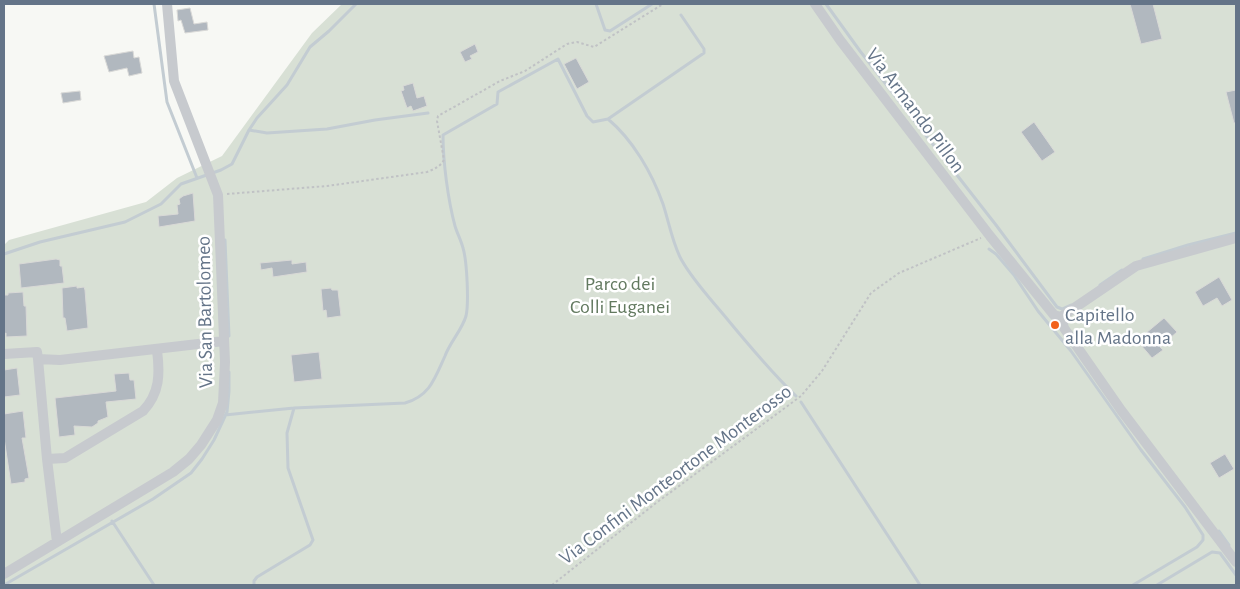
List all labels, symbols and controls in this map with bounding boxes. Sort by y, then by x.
street label: Via Armando Pillon [862,45,968,177]
street label: Via San Bartolomeo [194,236,216,388]
park label: Parco dei Colli Euganei [570,274,670,317]
place label: Capitello alla Madonna [1065,305,1171,348]
marker: Capitello alla Madonna [1049,319,1061,331]
street label: Via Confini Monteortone Monterosso [556,381,795,568]

